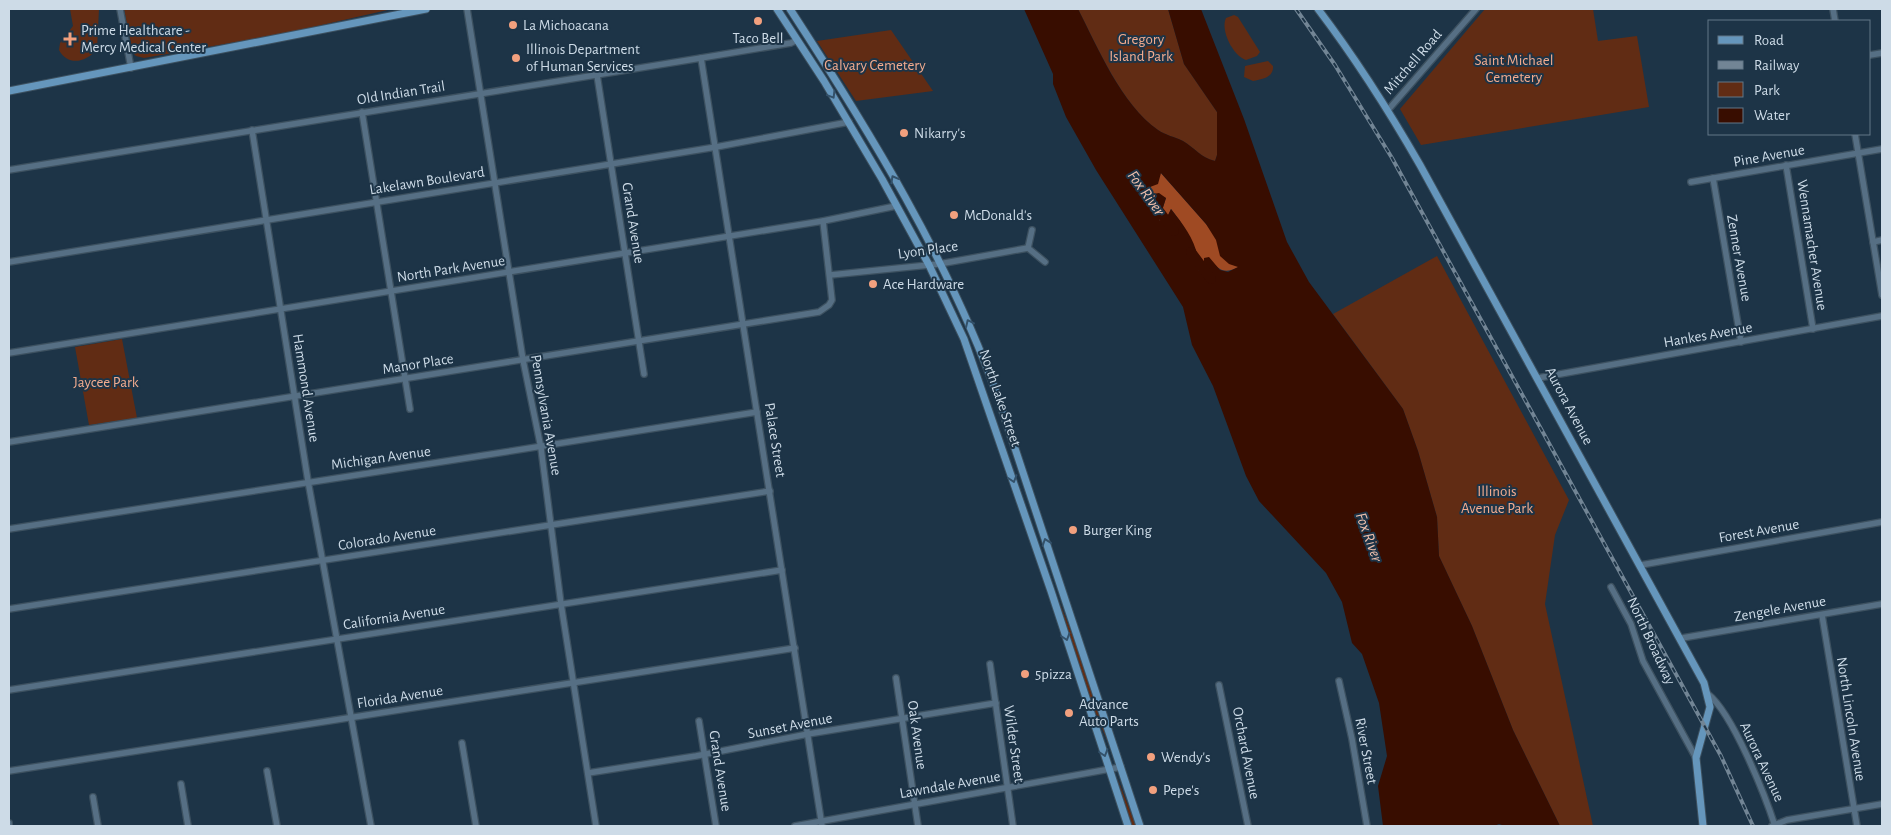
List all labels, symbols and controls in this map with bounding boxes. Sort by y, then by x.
marker: Taco Bell [752,15,764,27]
place label: La Michoacana [523,18,609,33]
marker: La Michoacana [507,19,519,31]
legend [1708,20,1871,135]
place label: Prime Healthcare - Mercy Medical Center [81,23,206,55]
street label: Mitchell Road [1381,27,1445,97]
place label: Taco Bell [732,31,784,46]
marker: Prime Healthcare - Mercy Medical Center [63,32,77,46]
park label: Gregory Island Park [1109,32,1173,64]
text: Road [1754,33,1784,48]
place label: Illinois Department of Human Services [526,42,640,74]
marker: Illinois Department of Human Services [510,52,522,64]
park label: Saint Michael Cemetery [1475,53,1553,85]
park label: Calvary Cemetery [824,58,926,73]
text: Railway [1754,58,1800,73]
street label: Old Indian Trail [356,79,446,107]
text: Park [1754,83,1780,98]
one-way arrow [826,90,836,99]
text: Water [1754,108,1790,123]
place label: Nikarry's [914,126,966,141]
marker: Nikarry's [898,127,910,139]
street label: Pine Avenue [1732,142,1806,170]
street label: Lakelawn Boulevard [368,164,486,198]
water label: Fox River [1124,168,1168,219]
one-way arrow [890,175,900,184]
street label: Wennamacher Avenue [1794,179,1830,312]
street label: Grand Avenue [619,181,647,265]
place label: McDonald's [964,208,1032,223]
marker: McDonald's [948,209,960,221]
street label: Zenner Avenue [1724,213,1754,303]
street label: Lyon Place [897,238,959,262]
street label: North Park Avenue [396,253,506,285]
place label: Ace Hardware [883,277,964,292]
marker: Ace Hardware [867,278,879,290]
one-way arrow [965,319,976,328]
street label: Hankes Avenue [1663,320,1754,350]
street label: Hammond Avenue [290,333,322,443]
street label: North Lake Street [976,348,1024,449]
street label: Manor Place [381,351,455,377]
street label: Pennsylvania Avenue [528,353,564,477]
street label: Aurora Avenue [1542,365,1596,447]
park label: Jaycee Park [73,375,139,390]
street label: Palace Street [762,402,788,479]
street label: Michigan Avenue [330,444,432,472]
one-way arrow [1007,474,1017,483]
park label: Illinois Avenue Park [1461,484,1533,516]
water label: Fox River [1353,510,1386,565]
street label: Forest Avenue [1718,517,1800,545]
street label: Colorado Avenue [337,523,437,553]
place label: Burger King [1083,523,1153,538]
marker: Burger King [1067,524,1079,536]
one-way arrow [1042,538,1052,547]
street label: Zengele Avenue [1733,594,1827,624]
street label: North Broadway [1624,595,1678,688]
street label: California Avenue [342,602,446,632]
one-way arrow [1061,633,1071,641]
street label: North Lincoln Avenue [1834,656,1868,782]
place label: 5pizza [1035,667,1072,682]
marker: 5pizza [1019,668,1031,680]
street label: Florida Avenue [356,683,444,711]
place label: Advance Auto Parts [1079,697,1139,729]
street label: Oak Avenue [905,700,929,771]
street label: Wilder Street [1001,704,1027,784]
street label: Orchard Avenue [1230,706,1262,800]
marker: Advance Auto Parts [1063,707,1075,719]
street label: Sunset Avenue [746,710,834,742]
street label: River Street [1352,716,1380,786]
street label: Aurora Avenue [1737,720,1787,804]
street label: Grand Avenue [706,729,734,813]
one-way arrow [1099,748,1109,757]
place label: Wendy's [1161,750,1211,765]
marker: Wendy's [1145,751,1157,763]
street label: Lawndale Avenue [898,769,1002,801]
place label: Pepe's [1163,783,1199,798]
marker: Pepe's [1147,784,1159,796]

